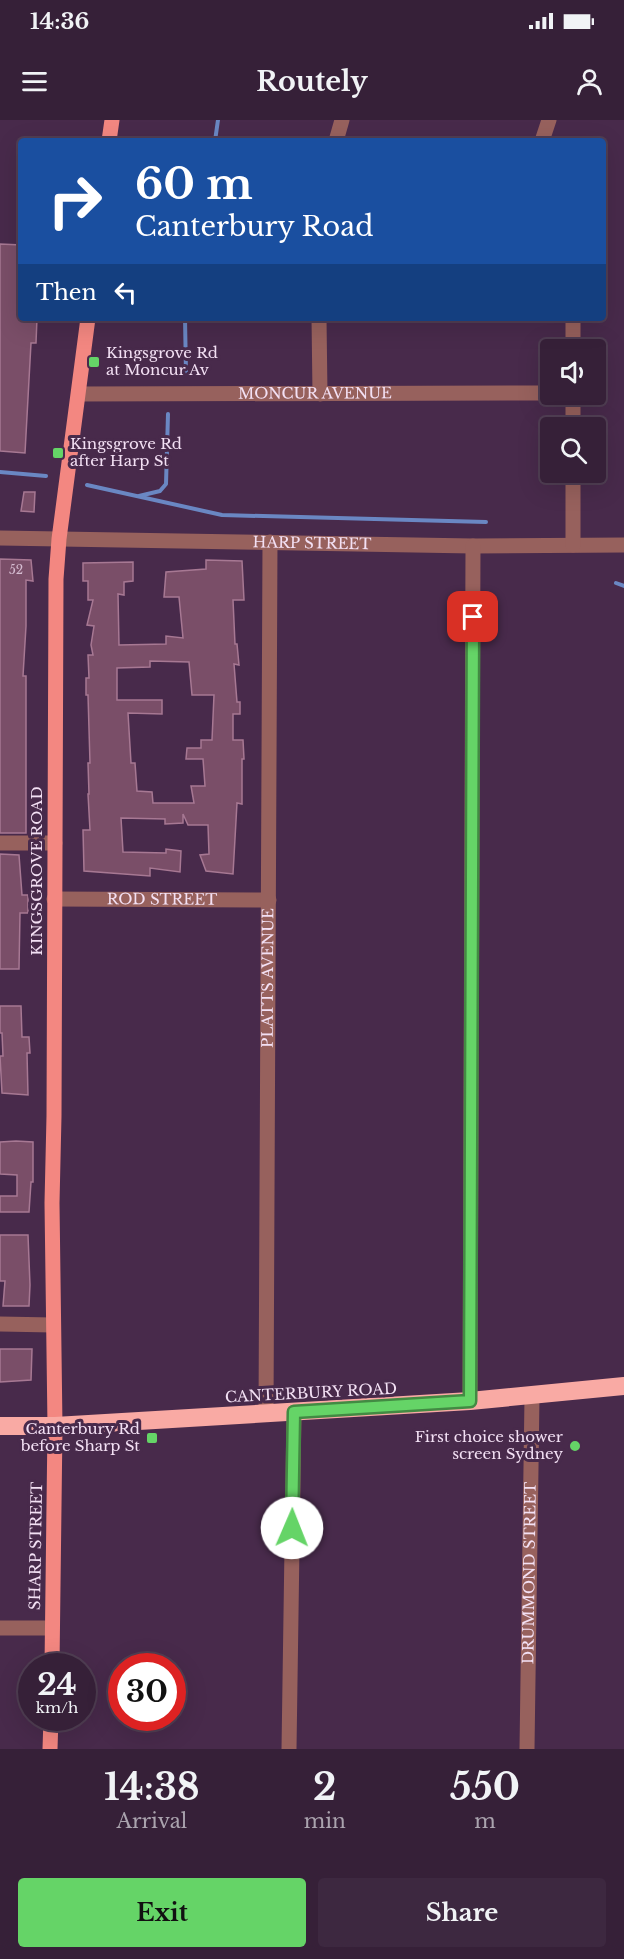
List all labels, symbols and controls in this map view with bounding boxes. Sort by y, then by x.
text: 14:36 [30,8,89,35]
icon: menu [18,65,51,98]
text: Routely [256,65,368,98]
icon: person [573,65,606,98]
text: 60 m [135,158,253,210]
icon: right [36,162,114,240]
text: Canterbury Road [135,210,373,243]
icon: left [109,276,142,309]
text: Then [36,279,97,306]
map controls [540,339,606,483]
button: sound [540,339,606,405]
place label: Kingsgrove Rd at Moncur Av [106,343,218,379]
marker: Kingsgrove Rd at Moncur Av [87,355,101,369]
street label: MONCUR AVENUE [238,383,392,403]
button: search [540,417,606,483]
place label: Kingsgrove Rd after Harp St [70,434,182,470]
marker: Kingsgrove Rd after Harp St [51,446,65,460]
street label: HARP STREET [252,532,371,553]
house number: 52 [9,562,23,577]
pin [447,591,498,642]
icon: arrive [456,600,489,633]
street label: KINGSGROVE ROAD [27,786,46,956]
street label: ROD STREET [107,889,217,909]
street label: PLATTS AVENUE [258,908,277,1048]
street label: CANTERBURY ROAD [224,1379,397,1406]
place label: Canterbury Rd before Sharp St [20,1419,140,1455]
place label: First choice shower screen Sydney [415,1427,564,1463]
marker: Canterbury Rd before Sharp St [145,1431,159,1445]
marker: First choice shower screen Sydney [568,1439,582,1453]
street label: SHARP STREET [25,1482,46,1610]
street label: DRUMMOND STREET [518,1482,540,1664]
position arrow [260,1496,324,1560]
speed limit sign: 30 [108,1653,186,1731]
text: 24 [37,1666,77,1703]
text: km/h [36,1698,78,1717]
text: 14:38 [104,1765,200,1810]
text: 2 [313,1765,337,1810]
text: 550 [450,1765,520,1810]
text: Arrival [116,1809,187,1833]
text: min [304,1809,346,1833]
text: m [474,1809,496,1833]
button: Exit [18,1878,306,1947]
button: Share [318,1878,606,1947]

